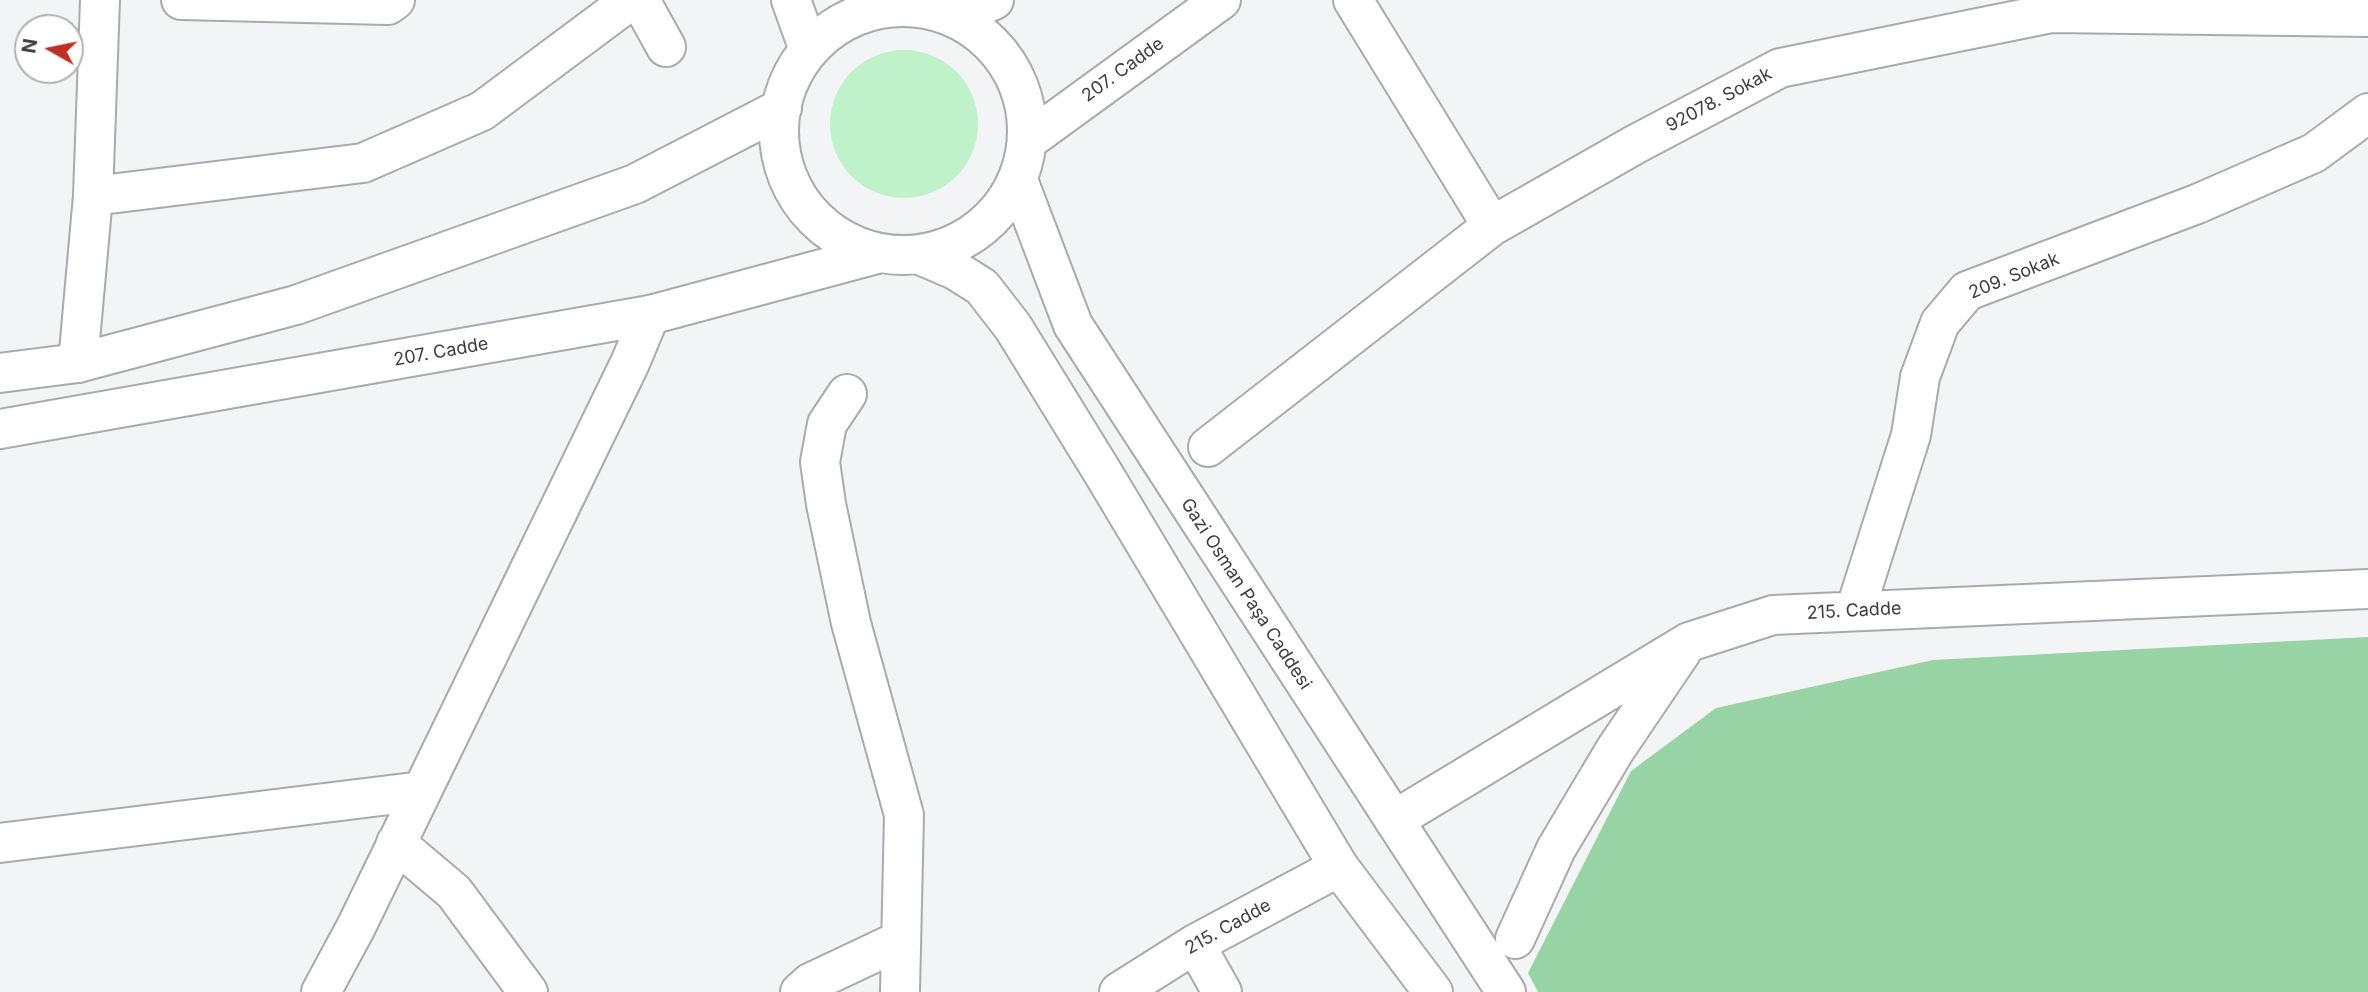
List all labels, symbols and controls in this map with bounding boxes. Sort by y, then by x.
north arrow [14,14,84,84]
street label: 207. Cadde [1078,33,1168,107]
text: N [17,37,42,55]
street label: 92078. Sokak [1663,63,1775,137]
street label: 209. Sokak [1966,248,2062,304]
street label: 207. Cadde [392,333,490,371]
street label: Gazi Osman Paşa Caddesi [1176,494,1316,694]
street label: 215. Cadde [1806,598,1902,624]
street label: 215. Cadde [1181,895,1275,959]

